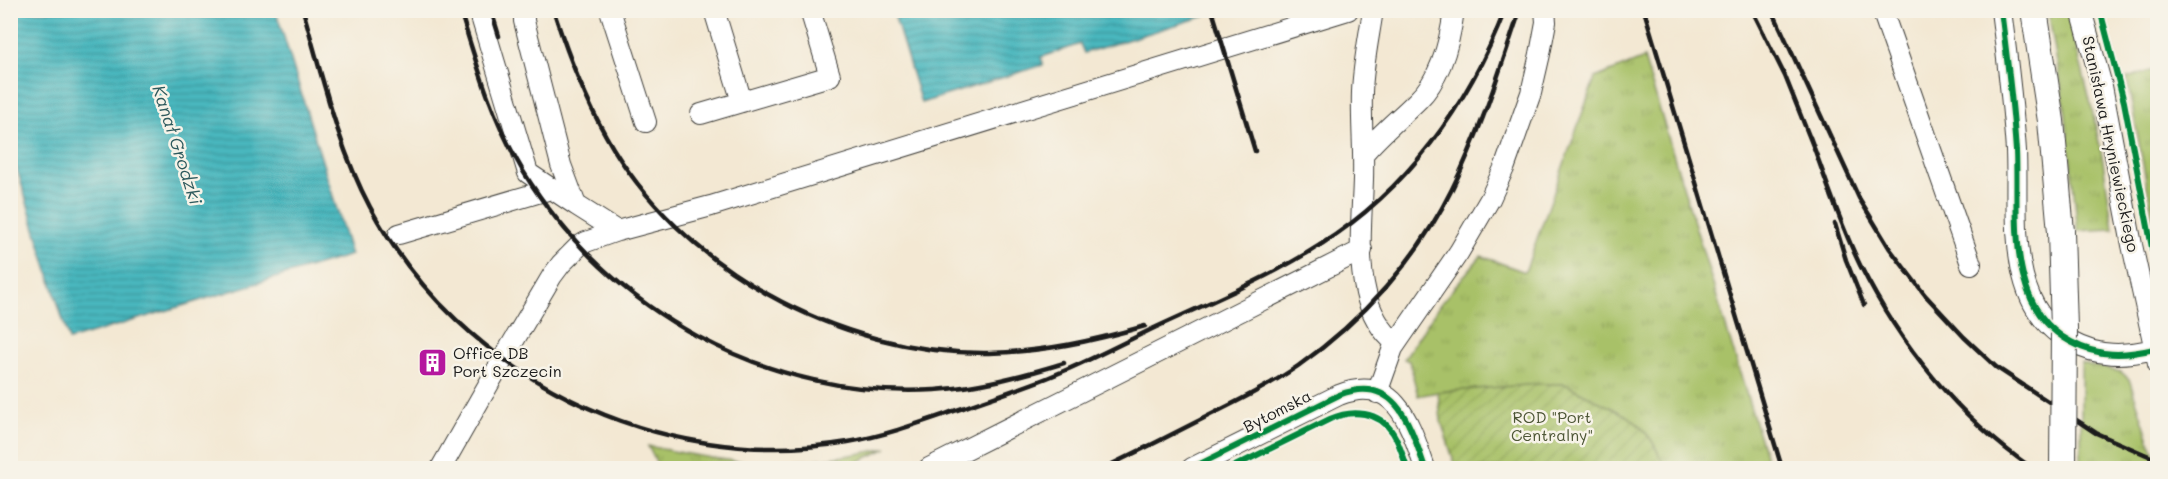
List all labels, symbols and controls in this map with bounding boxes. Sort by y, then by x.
street label: Stanisława Hryniewieckiego [2078,34,2145,254]
water label: Kanał Grodzki [147,82,209,208]
place label: Office DB Port Szczecin [453,342,562,381]
building icon: Office DB Port Szczecin [416,346,448,378]
street label: Bytomska [1239,384,1314,437]
park label: ROD "Port Centralny" [1511,406,1593,445]

